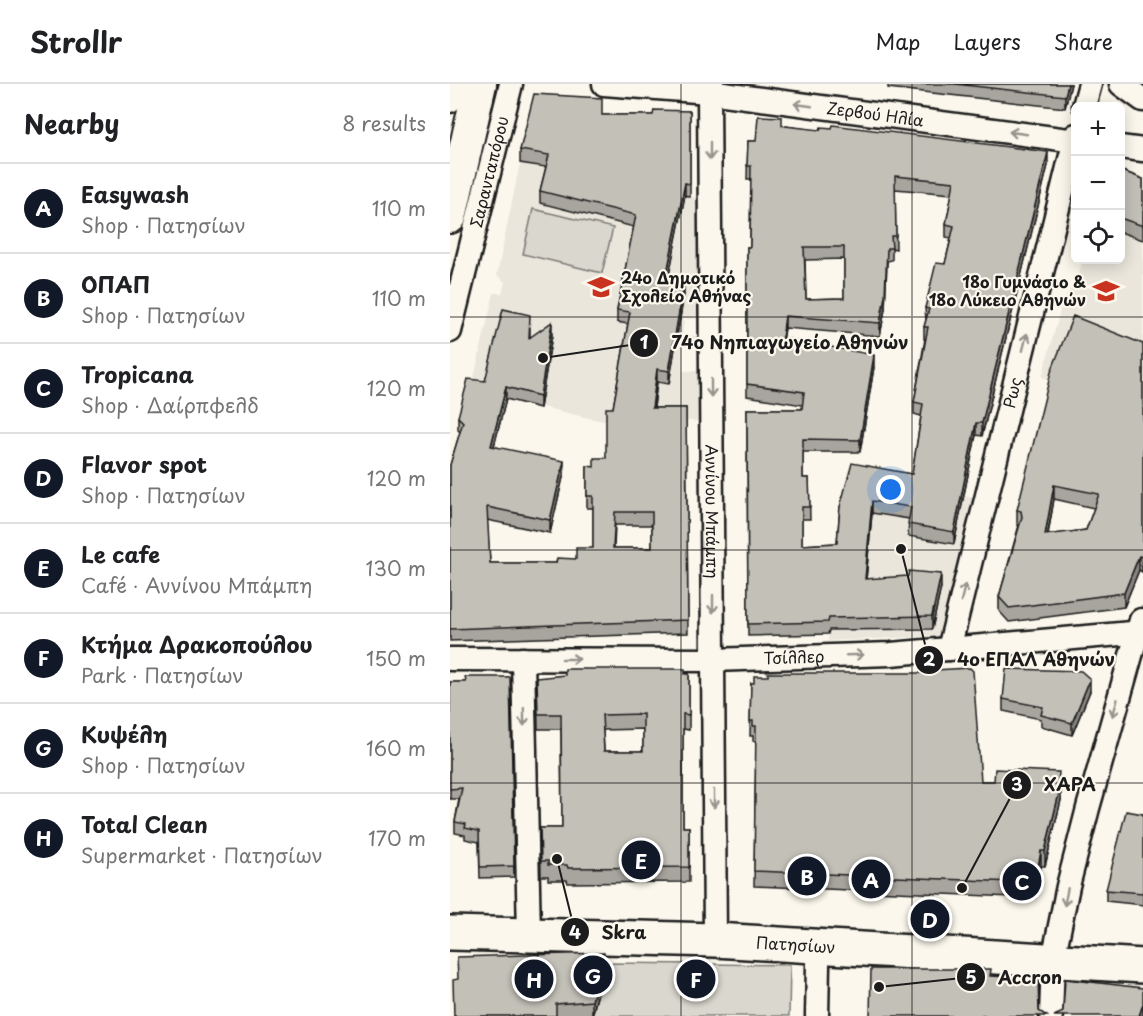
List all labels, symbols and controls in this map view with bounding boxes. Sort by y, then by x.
text: Strollr [30,20,122,63]
text: Map [876,25,920,57]
text: Layers [953,25,1021,57]
text: Share [1054,25,1113,57]
street label: Ζερβού Ηλία [825,95,926,132]
one-way arrow [794,99,814,110]
map controls [1071,102,1125,264]
button: + [1071,102,1125,156]
text: Nearby [24,104,119,143]
text: 8 results [342,108,426,138]
street label: Σαρανταπόρου [463,113,514,230]
one-way arrow [1008,128,1028,139]
one-way arrow [704,140,715,160]
button: − [1071,156,1125,210]
text: Easywash [81,177,189,210]
text: A [36,193,51,223]
text: 110 m [372,193,426,223]
text: Shop · Πατησίων [81,210,246,240]
button: locate [1071,210,1125,264]
place label: 24ο Δημοτικό Σχολείο Αθήνας [621,265,751,307]
text: ΟΠΑΠ [81,267,150,300]
place label: 18ο Γυμνάσιο & 18ο Λύκειο Αθηνών [929,269,1086,311]
school or university icon: 24ο Δημοτικό Σχολείο Αθήνας [586,272,616,302]
school or university icon: 18ο Γυμνάσιο & 18ο Λύκειο Αθηνών [1091,276,1121,306]
text: B [37,283,50,313]
text: 110 m [372,283,426,313]
text: Shop · Πατησίων [81,300,246,330]
callout: 74ο Νηπιαγωγείο Αθηνών [629,325,921,361]
text: 1 [640,328,649,355]
text: 74ο Νηπιαγωγείο Αθηνών [672,328,908,355]
one-way arrow [1019,333,1031,352]
text: Tropicana [81,357,194,390]
text: C [36,373,51,403]
text: 120 m [367,373,426,403]
street label: Ρως [996,374,1027,410]
one-way arrow [705,377,717,397]
text: Shop · Δαίρπφελδ [81,390,258,420]
street label: Αννίνου Μπάμπη [700,444,725,578]
text: Flavor spot [81,447,207,480]
text: D [36,463,51,493]
text: 120 m [367,463,426,493]
your location [876,475,905,504]
text: Shop · Πατησίων [81,480,246,510]
text: Le cafe [81,537,160,570]
text: E [37,553,50,583]
text: 130 m [366,553,426,583]
text: Café · Αννίνου Μπάμπη [81,570,312,600]
one-way arrow [958,583,970,602]
one-way arrow [707,593,718,613]
text: Κτήμα Δρακοπούλου [81,627,313,660]
callout: 4ο ΕΠΑΛ Αθηνών [914,642,1128,678]
text: F [38,643,49,673]
text: 150 m [366,643,426,673]
street label: Τσίλλερ [763,643,825,669]
text: 2 [923,645,936,672]
text: 4ο ΕΠΑΛ Αθηνών [957,645,1115,672]
one-way arrow [845,649,865,661]
one-way arrow [561,653,581,665]
text: Park · Πατησίων [81,660,243,690]
one-way arrow [1109,698,1120,717]
one-way arrow [518,707,530,727]
text: Κυψέλη [81,717,167,750]
text: G [35,733,52,763]
text: 160 m [366,733,426,763]
text: Shop · Πατησίων [81,750,246,780]
callout: ΧΑΡΑ [1002,767,1108,803]
text: 3 [1011,770,1023,797]
text: ΧΑΡΑ [1044,770,1096,797]
one-way arrow [708,788,720,808]
text: Total Clean [81,807,208,840]
text: H [36,823,51,853]
text: 170 m [368,823,426,853]
pin: E [622,838,660,882]
text: Supermarket · Πατησίων [81,840,323,870]
pin: B [788,854,826,898]
pin: A [852,856,890,902]
pin: C [1002,858,1042,904]
one-way arrow [1060,887,1071,906]
pin: D [910,896,950,942]
callout: Skra [560,914,659,950]
text: 4 [569,918,581,945]
text: Skra [602,918,647,945]
street label: Πατησίων [756,930,836,958]
pin: G [574,952,612,998]
pin: H [514,956,554,1002]
pin: F [676,956,716,1002]
callout: Accron [956,959,1074,995]
text: 5 [965,963,977,990]
text: Accron [997,963,1062,990]

